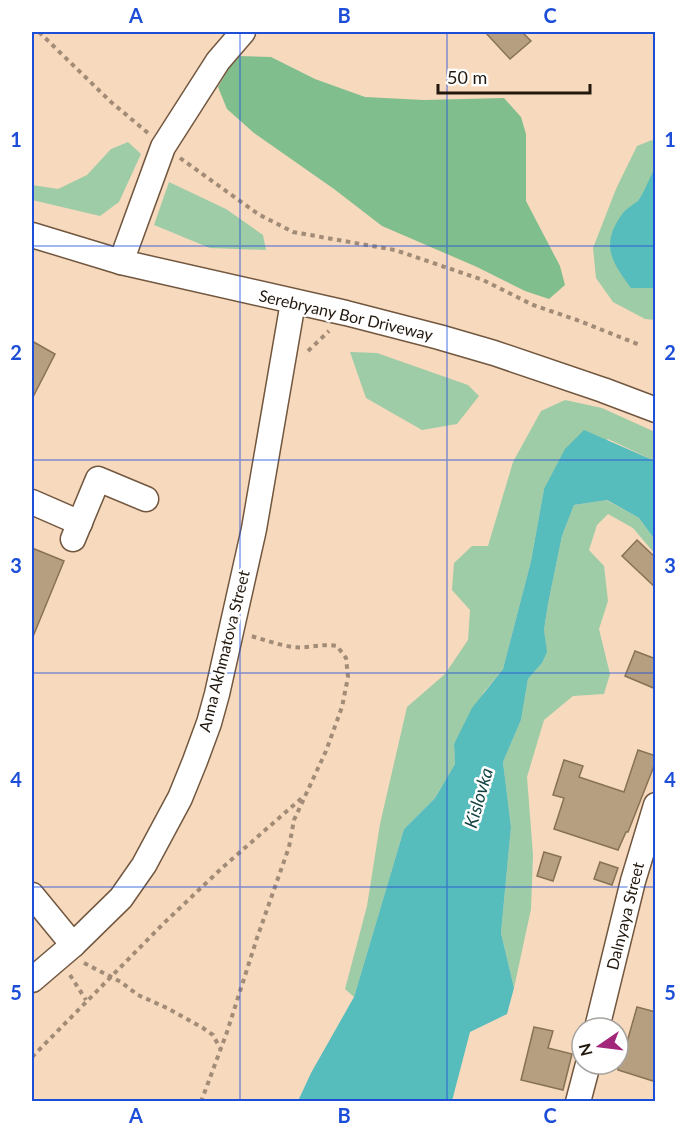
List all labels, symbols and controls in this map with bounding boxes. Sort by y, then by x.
text: A [128,3,143,27]
text: B [337,3,351,27]
text: C [543,3,557,27]
scale bar [438,57,590,95]
text: 50 m [447,66,487,88]
text: 1 [10,127,22,151]
text: 1 [664,127,676,151]
street label: Serebryany Bor Driveway [257,285,436,344]
text: 2 [10,340,22,364]
text: 2 [664,340,676,364]
text: 3 [10,553,22,577]
text: 3 [664,553,676,577]
street label: Anna Akhmatova Street [194,568,253,734]
water label: Kislovka [459,765,497,830]
text: 4 [10,767,22,791]
text: 4 [664,767,676,791]
street label: Dalnyaya Street [602,860,647,972]
text: 5 [10,980,22,1004]
text: 5 [664,980,676,1004]
north arrow [570,1016,630,1076]
text: N [574,1041,596,1058]
text: A [128,1103,143,1127]
text: B [337,1103,351,1127]
text: C [543,1103,557,1127]

